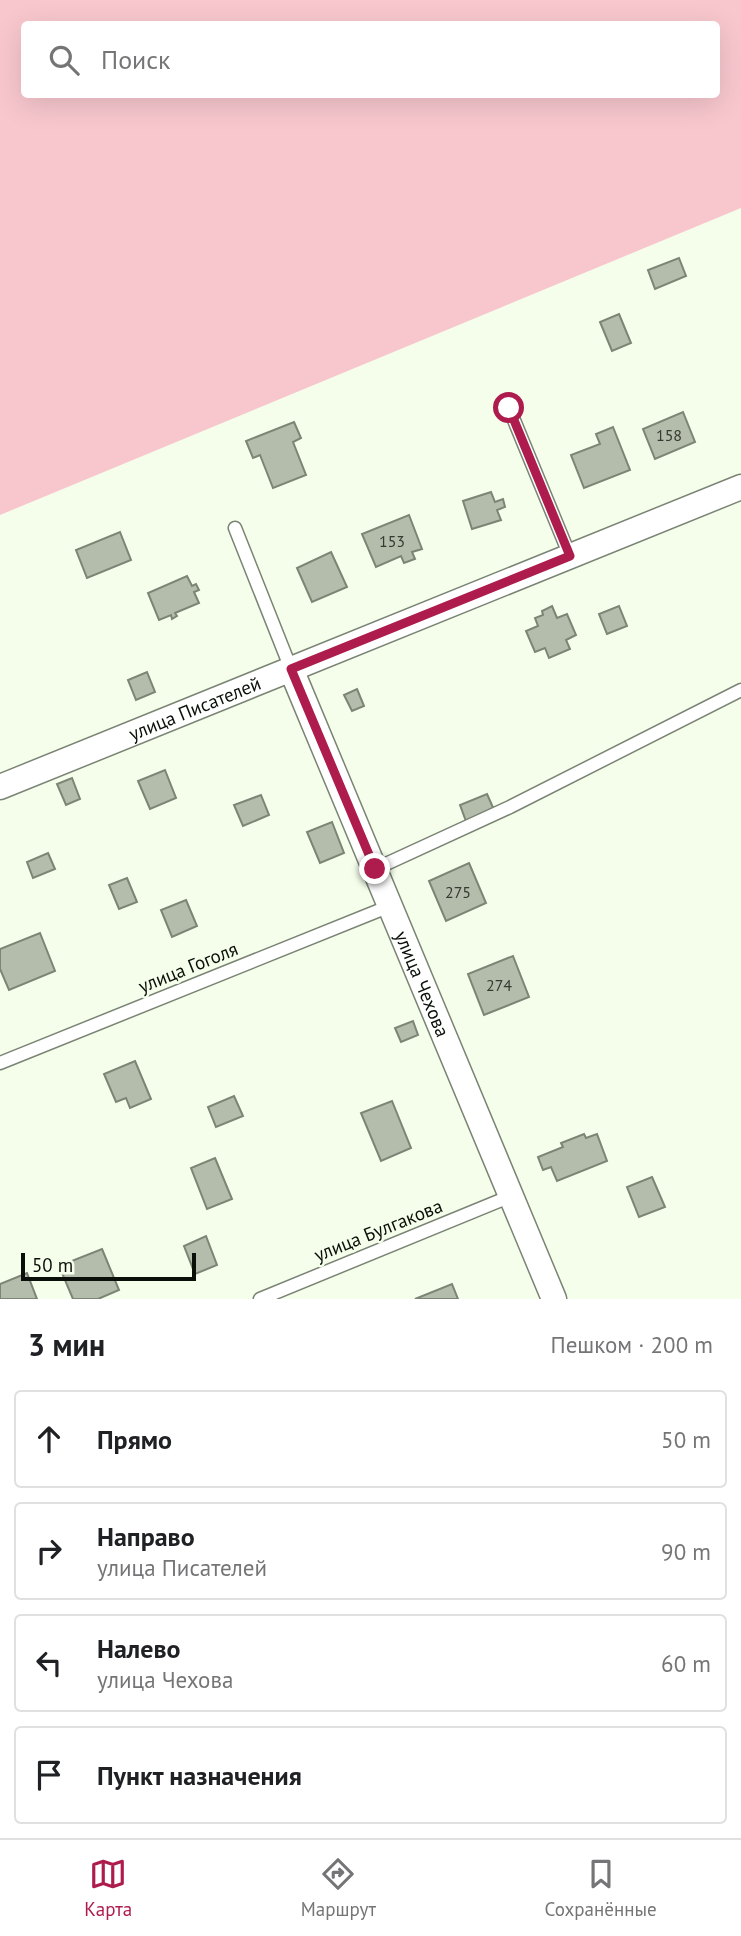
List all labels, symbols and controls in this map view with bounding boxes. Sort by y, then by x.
search box [21,21,720,98]
icon: search [45,41,83,79]
text: Поиск [101,43,170,76]
route start [493,392,524,423]
house number: 158 [656,425,682,445]
house number: 153 [379,531,405,551]
street label: улица Писателей [125,671,264,746]
route end [359,853,390,884]
house number: 275 [445,882,471,902]
street label: улица Чехова [390,927,455,1040]
street label: улица Гоголя [135,936,241,998]
house number: 274 [486,975,512,995]
street label: улица Булгакова [310,1193,446,1267]
scale bar [21,1250,196,1282]
text: 50 m [32,1253,73,1277]
text: 3 мин [28,1325,105,1364]
text: Пешком · 200 m [550,1330,713,1359]
icon: ahead [30,1420,68,1458]
text: Прямо [97,1423,172,1456]
text: 50 m [661,1425,711,1454]
text: Направо [97,1520,195,1553]
icon: right [30,1532,68,1570]
text: 90 m [661,1537,711,1566]
text: улица Писателей [97,1553,267,1582]
text: Налево [97,1632,181,1665]
icon: left [30,1644,68,1682]
text: 60 m [661,1649,711,1678]
text: улица Чехова [97,1665,233,1694]
icon: arrive [30,1756,68,1794]
text: Пункт назначения [97,1759,302,1792]
tab: Карта [84,1855,132,1921]
tab: Маршрут [301,1855,376,1921]
tab: Сохранённые [545,1855,657,1921]

